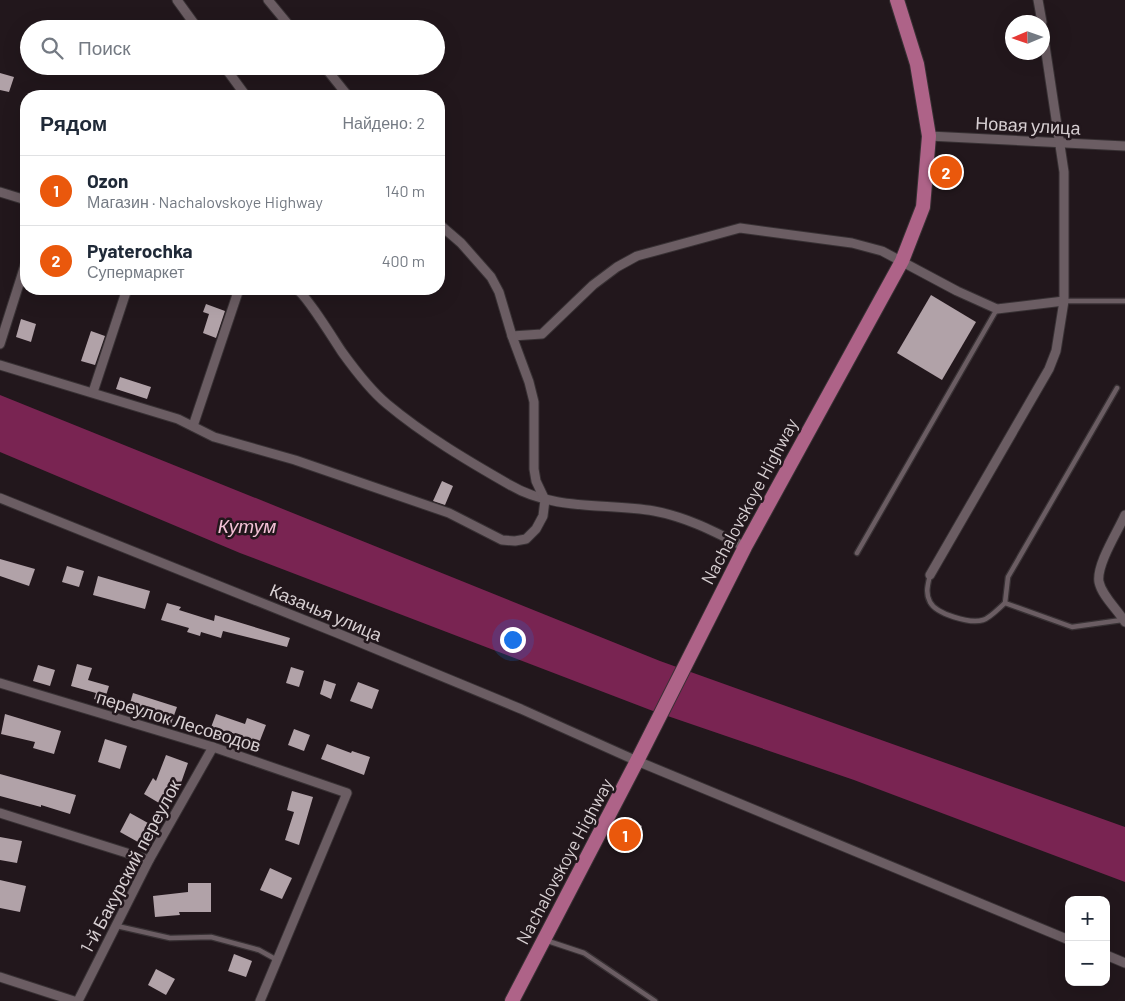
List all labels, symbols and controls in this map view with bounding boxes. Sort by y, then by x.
north arrow [1005,15,1050,60]
search box [20,20,445,75]
icon: search [38,34,66,62]
text: Поиск [78,36,131,59]
text: Рядом [40,110,107,135]
street label: Новая улица [975,111,1082,139]
text: Найдено: 2 [342,113,425,132]
pin: 2 [930,153,962,191]
text: Ozon [87,169,129,192]
text: 1 [53,181,59,200]
text: 140 m [385,181,425,200]
text: Магазин · Nachalovskoye Highway [87,192,323,211]
text: Pyaterochka [87,239,193,262]
text: 2 [52,251,60,270]
text: 400 m [382,251,425,270]
text: Супермаркет [87,262,185,281]
street label: Nachalovskoye Highway [696,414,802,588]
water label: Кутум [218,514,276,537]
street label: Казачья улица [267,578,386,646]
your location [500,627,526,653]
street label: переулок Лесоводов [94,686,264,756]
street label: Nachalovskoye Highway [511,774,617,948]
street label: 1-й Бакурский переулок [75,775,185,956]
pin: 1 [609,816,641,854]
map controls [1065,896,1110,986]
button: + [1065,896,1110,941]
button: − [1065,941,1110,986]

